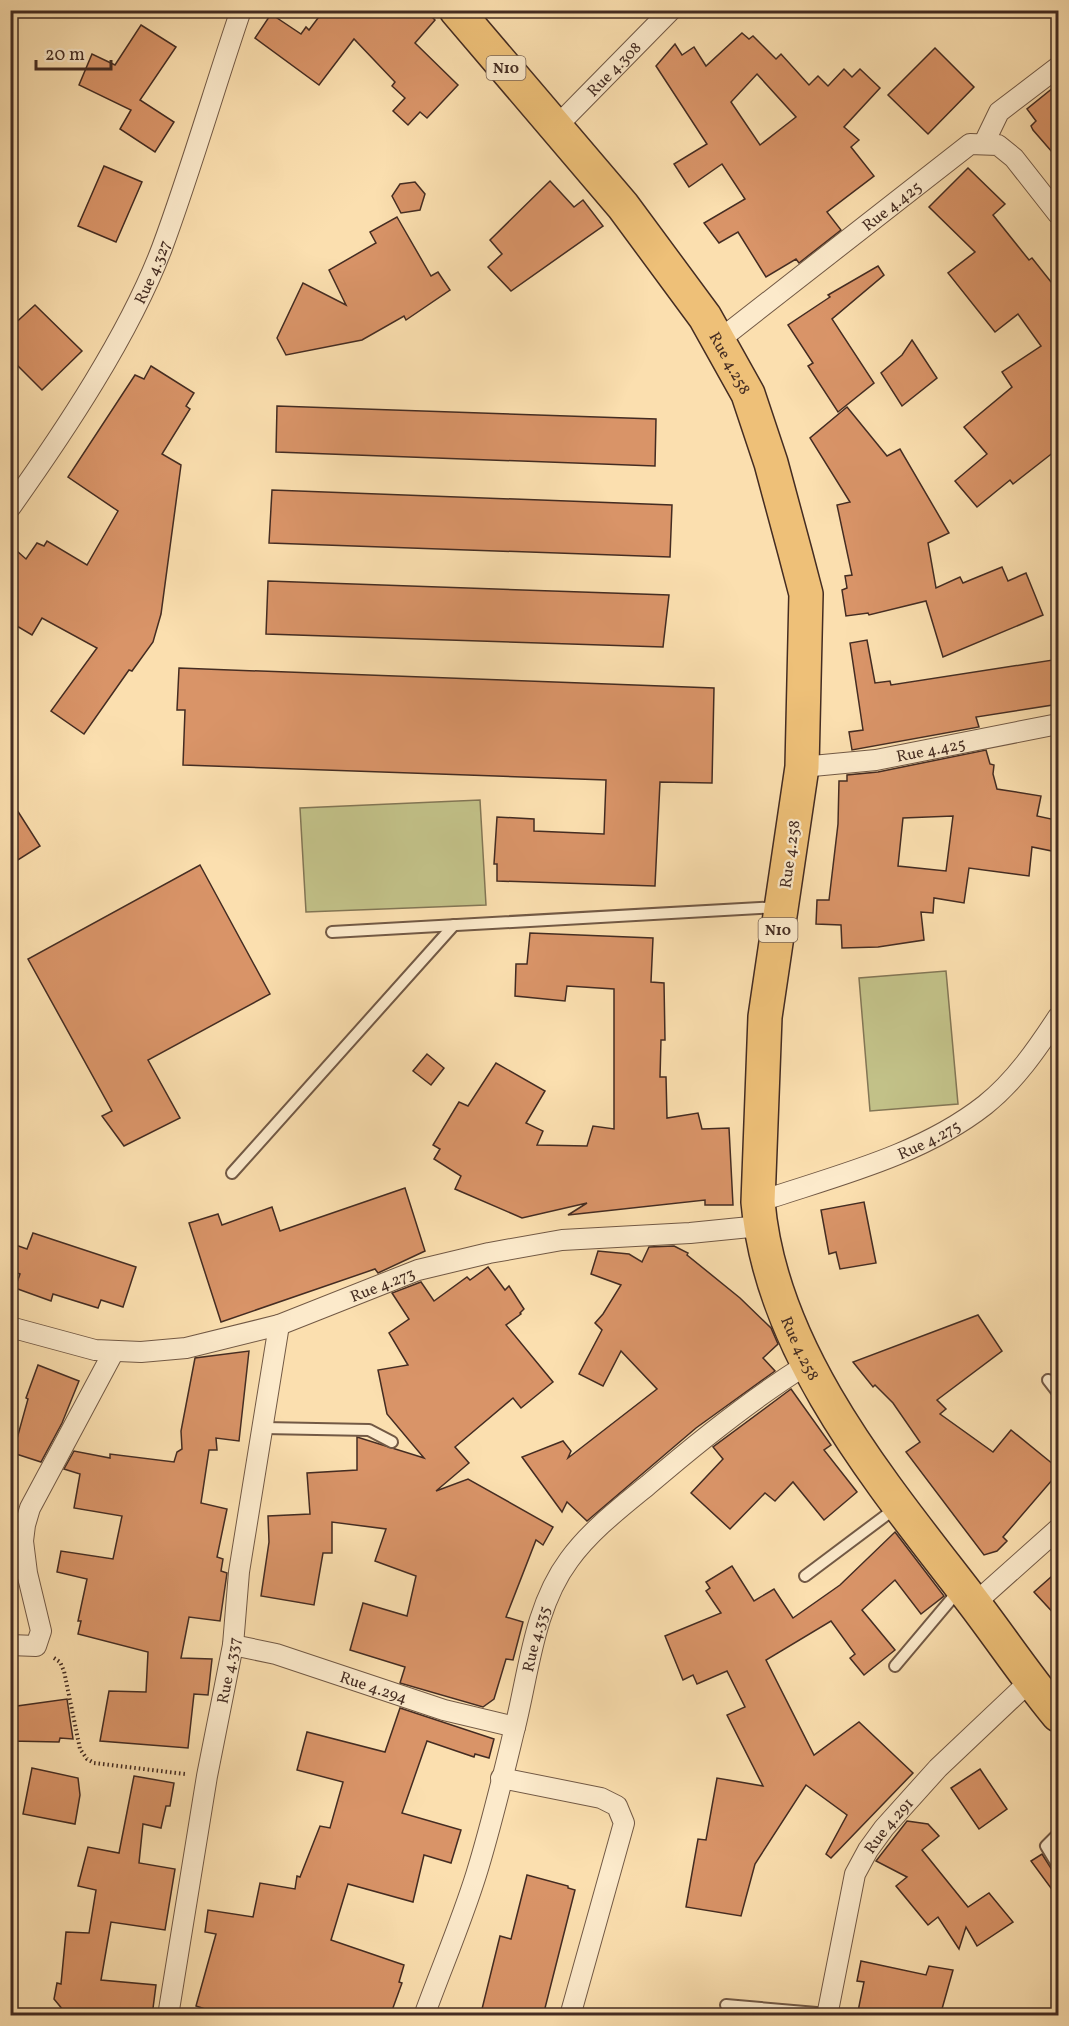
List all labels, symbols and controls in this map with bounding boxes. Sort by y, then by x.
scale bar [36,33,111,71]
street label: Rue 4.308 [583,38,647,102]
text: 20 m [45,43,85,68]
road number: N10 [486,56,526,80]
street label: Rue 4.425 [858,177,927,237]
street label: Rue 4.327 [130,237,177,308]
street label: Rue 4.258 [703,329,755,399]
street label: Rue 4.425 [895,734,967,769]
street label: Rue 4.258 [775,819,807,890]
road number: N10 [758,918,798,942]
street label: Rue 4.275 [895,1116,965,1166]
street label: Rue 4.273 [347,1263,418,1309]
street label: Rue 4.258 [774,1313,824,1385]
street label: Rue 4.335 [518,1603,557,1674]
street label: Rue 4.337 [213,1636,247,1706]
street label: Rue 4.294 [336,1667,410,1710]
street label: Rue 4.291 [860,1794,919,1859]

